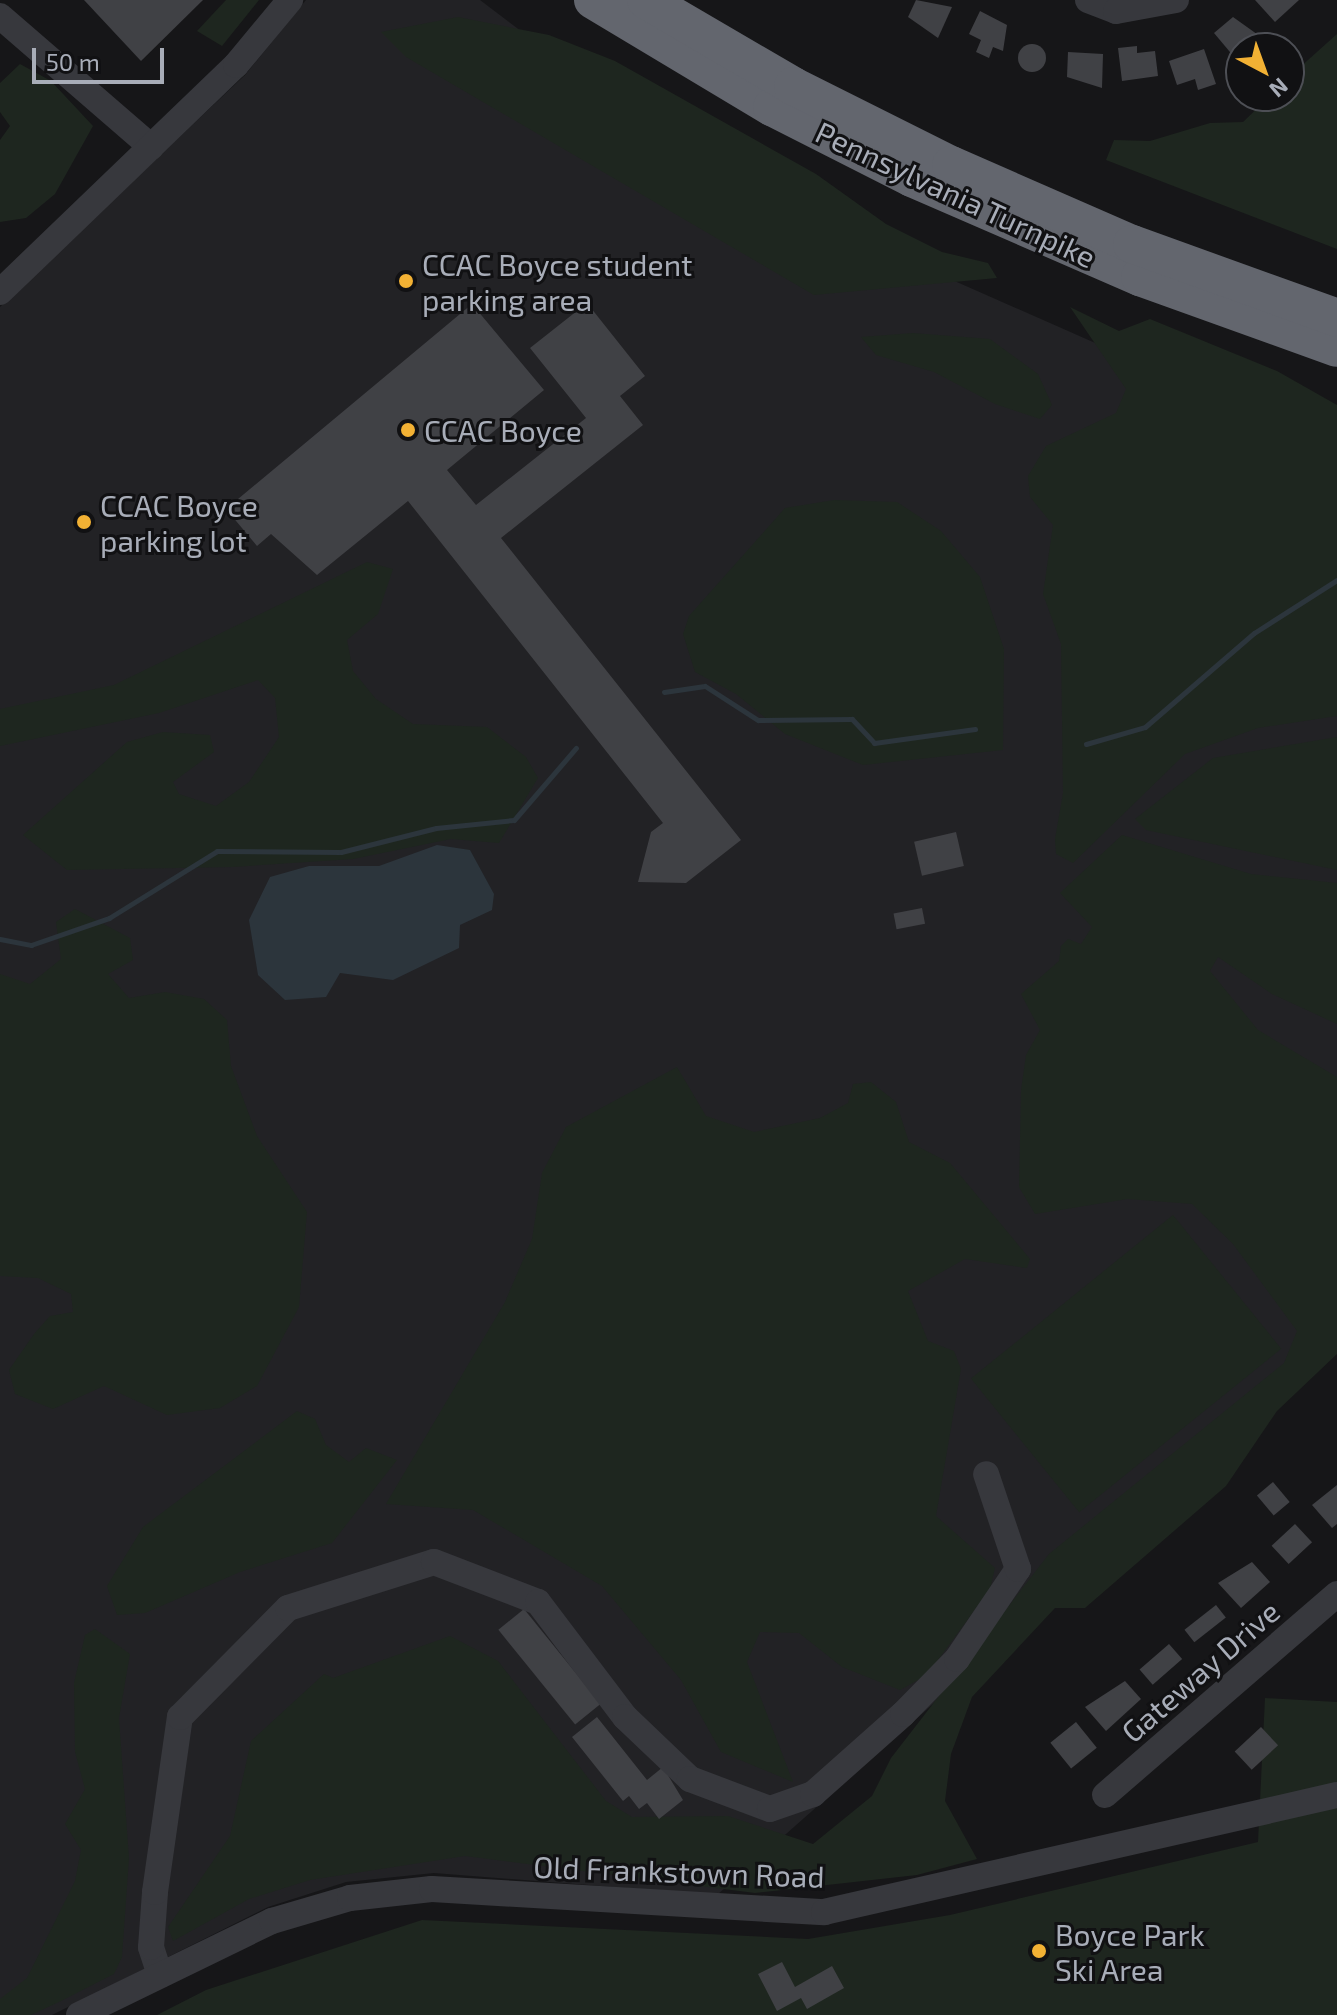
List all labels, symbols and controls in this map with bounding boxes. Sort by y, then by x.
scale bar [36,32,168,82]
north arrow [1225,32,1305,112]
text: 50 m [46,47,100,76]
text: N [1265,74,1294,104]
street label: Pennsylvania Turnpike [810,113,1102,275]
place label: CCAC Boyce student parking area [422,246,693,316]
marker: CCAC Boyce student parking area [397,272,415,290]
place label: CCAC Boyce [424,412,582,448]
marker: CCAC Boyce [399,421,417,439]
place label: CCAC Boyce parking lot [100,487,258,558]
marker: CCAC Boyce parking lot [75,513,93,531]
street label: Gateway Drive [1114,1593,1286,1749]
street label: Old Frankstown Road [533,1848,825,1894]
place label: Boyce Park Ski Area [1055,1916,1205,1986]
marker: Boyce Park Ski Area [1030,1942,1048,1960]

